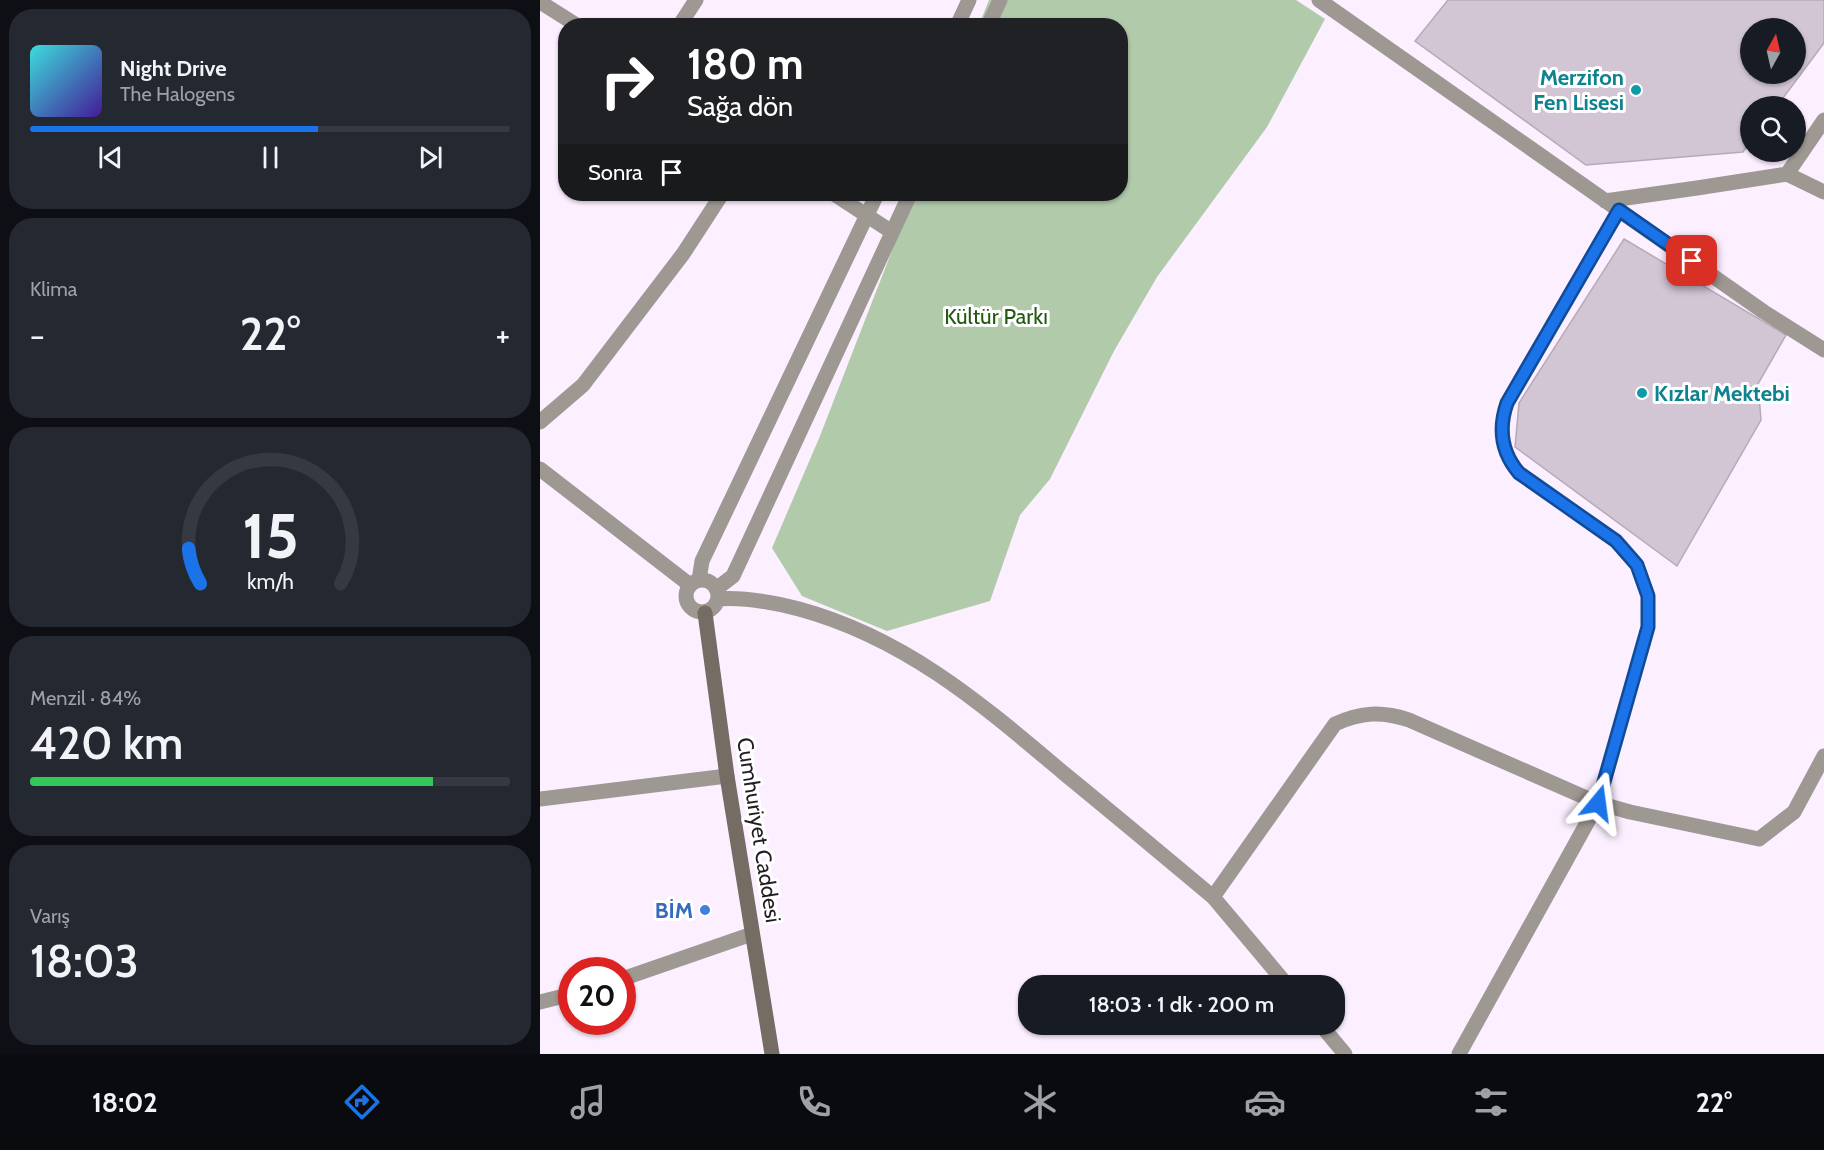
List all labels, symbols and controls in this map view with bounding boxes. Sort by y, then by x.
north arrow [1740,18,1806,84]
map controls [1740,18,1806,162]
text: 180 m [687,38,803,90]
icon: right [588,42,666,120]
text: Night Drive [120,55,227,82]
place label: Merzifon Fen Lisesi [1533,64,1624,116]
text: The Halogens [120,82,235,106]
marker: Merzifon Fen Lisesi [1629,83,1643,97]
text: Sağa dön [687,90,793,123]
button: search [1740,96,1806,162]
icon: previous [94,141,127,174]
icon: pause [254,141,287,174]
icon: next [414,141,447,174]
icon: arrive [655,156,688,189]
text: Sonra [588,159,643,186]
pin [1666,235,1717,286]
icon: arrive [1675,244,1708,277]
text: Klima [30,277,77,301]
park label: Kültür Parkı [944,303,1048,330]
text: 22° [240,307,300,361]
text: − [30,315,45,355]
text: + [495,315,510,355]
place label: Kızlar Mektebi [1654,380,1790,407]
marker: Kızlar Mektebi [1635,386,1649,400]
text: 15 [242,498,298,574]
text: km/h [247,568,293,594]
text: Menzil · 84% [30,686,141,710]
text: 420 km [30,716,183,770]
street label: Cumhuriyet Caddesi [731,735,787,925]
position arrow [1566,771,1630,835]
place label: BİM [655,897,693,924]
marker: BİM [698,903,712,917]
text: Varış [30,904,70,928]
text: 18:03 [30,934,139,988]
speed limit sign: 20 [558,957,636,1035]
text: 18:03 · 1 dk · 200 m [1089,991,1274,1018]
icon: directions [341,1081,383,1123]
icon: music [567,1081,609,1123]
icon: phone [793,1081,835,1123]
icon: climate [1019,1081,1061,1123]
icon: car [1244,1081,1286,1123]
icon: filters [1470,1081,1512,1123]
text: 18:02 [92,1086,158,1119]
text: 22° [1696,1086,1732,1119]

